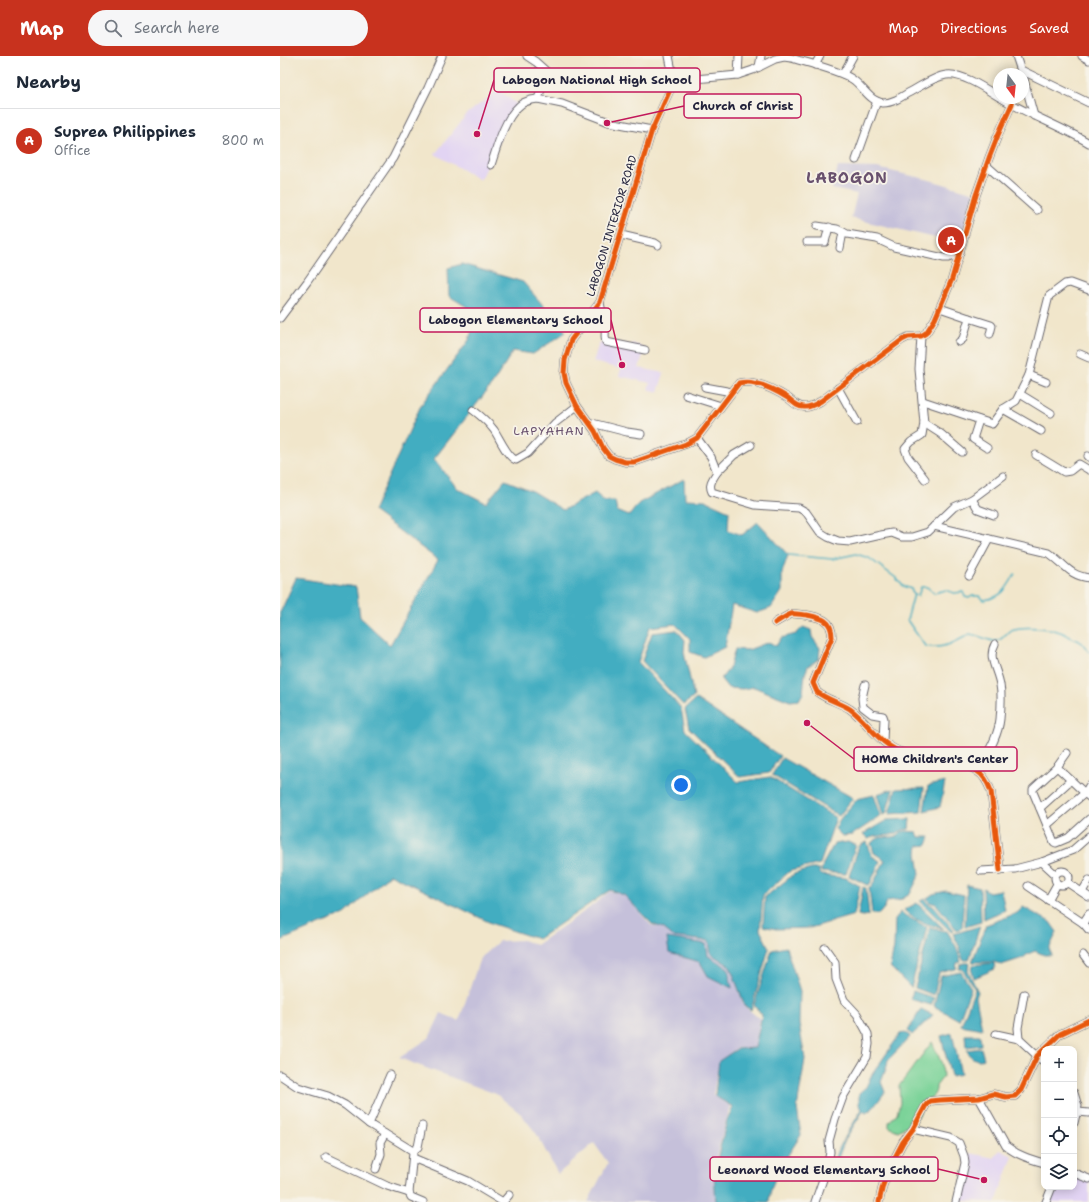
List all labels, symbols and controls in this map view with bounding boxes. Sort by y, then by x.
search box [88,10,368,46]
text: Map [20,16,64,41]
icon: search [102,17,124,39]
text: Search here [134,18,220,38]
text: Map [889,19,919,37]
text: Directions [941,19,1007,37]
text: Saved [1029,19,1069,37]
callout: Labogon National High School [494,68,700,92]
north arrow [993,68,1029,104]
text: Nearby [16,71,81,93]
text: Labogon National High School [502,72,692,88]
callout: Church of Christ [684,94,801,118]
text: Church of Christ [693,98,794,114]
text: Suprea Philippines [54,122,196,142]
text: A [24,132,34,149]
text: 800 m [221,132,264,149]
text: Office [54,142,91,159]
street label: LABOGON INTERIOR ROAD [583,154,641,298]
district label: LABOGON [806,168,888,188]
pin: A [938,225,964,255]
callout: Labogon Elementary School [420,308,611,332]
text: Labogon Elementary School [428,312,604,328]
district label: LAPYAHAN [513,423,585,439]
callout: HOMe Children's Center [854,747,1017,771]
text: HOMe Children's Center [861,751,1009,767]
your location [671,775,691,795]
map controls [1041,1046,1077,1190]
button: + [1041,1046,1077,1082]
button: − [1041,1082,1077,1118]
button: locate [1041,1118,1077,1154]
button: layers [1041,1154,1077,1190]
callout: Leonard Wood Elementary School [710,1157,938,1181]
text: Leonard Wood Elementary School [718,1162,930,1178]

